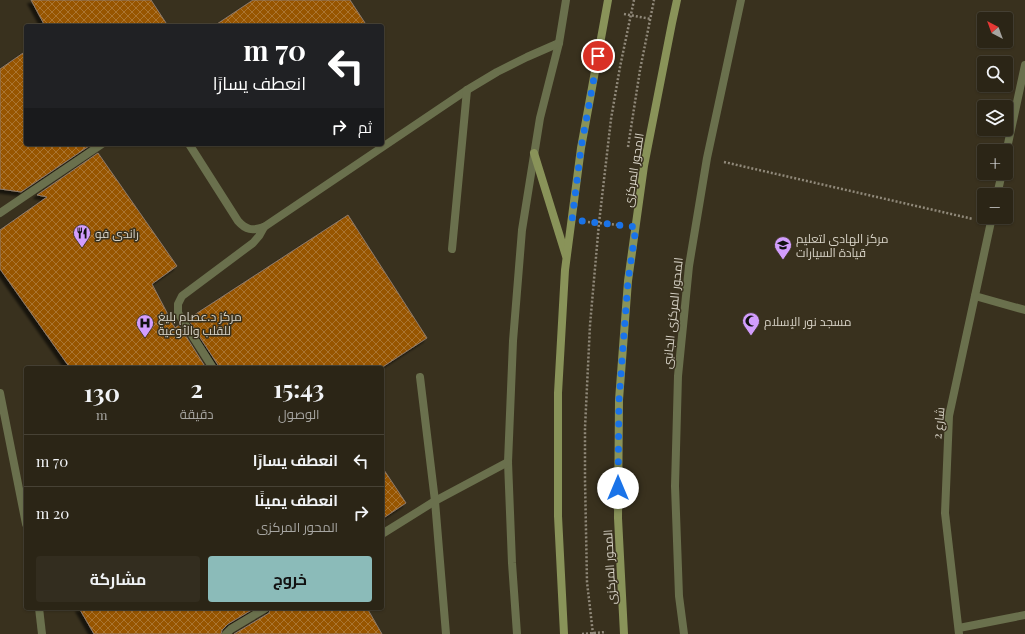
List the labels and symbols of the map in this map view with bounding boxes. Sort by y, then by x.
north arrow [977,12,1013,48]
pin [581,39,615,73]
street label: المحور المركزى [619,132,647,208]
restaurant icon: راندى فو [72,223,92,248]
place label: راندى فو [95,225,139,241]
place label: مركز الهادى لتعليم قيادة السيارات [796,230,889,260]
school or university icon: مركز الهادى لتعليم قيادة السيارات [773,235,793,260]
street label: المحور المركزى الجانبى [658,257,686,369]
place label: مركز د.عصام بليغ للقلب والأوعية [158,308,242,338]
mosque icon: مسجد نور الإسلام [741,311,761,336]
hospital icon: مركز د.عصام بليغ للقلب والأوعية [135,313,155,338]
place label: مسجد نور الإسلام [764,313,851,330]
street label: شارع 2 [928,406,949,440]
position arrow [597,467,639,509]
street label: المحور المركزى [599,529,619,605]

